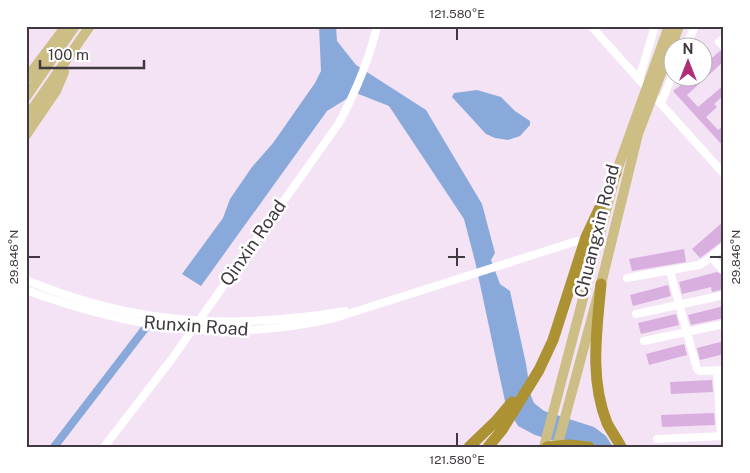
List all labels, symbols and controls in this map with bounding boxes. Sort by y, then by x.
text: 121.580°E [429,7,485,21]
scale bar [40,38,144,70]
north arrow [662,38,712,88]
text: N [683,41,693,57]
text: 100 m [48,46,89,63]
street label: Chuangxin Road [570,162,623,300]
street label: Qinxin Road [215,196,290,290]
text: 29.846°N [7,230,21,284]
text: 29.846°N [729,230,743,284]
street label: Runxin Road [143,311,249,340]
text: 121.580°E [429,453,485,467]

